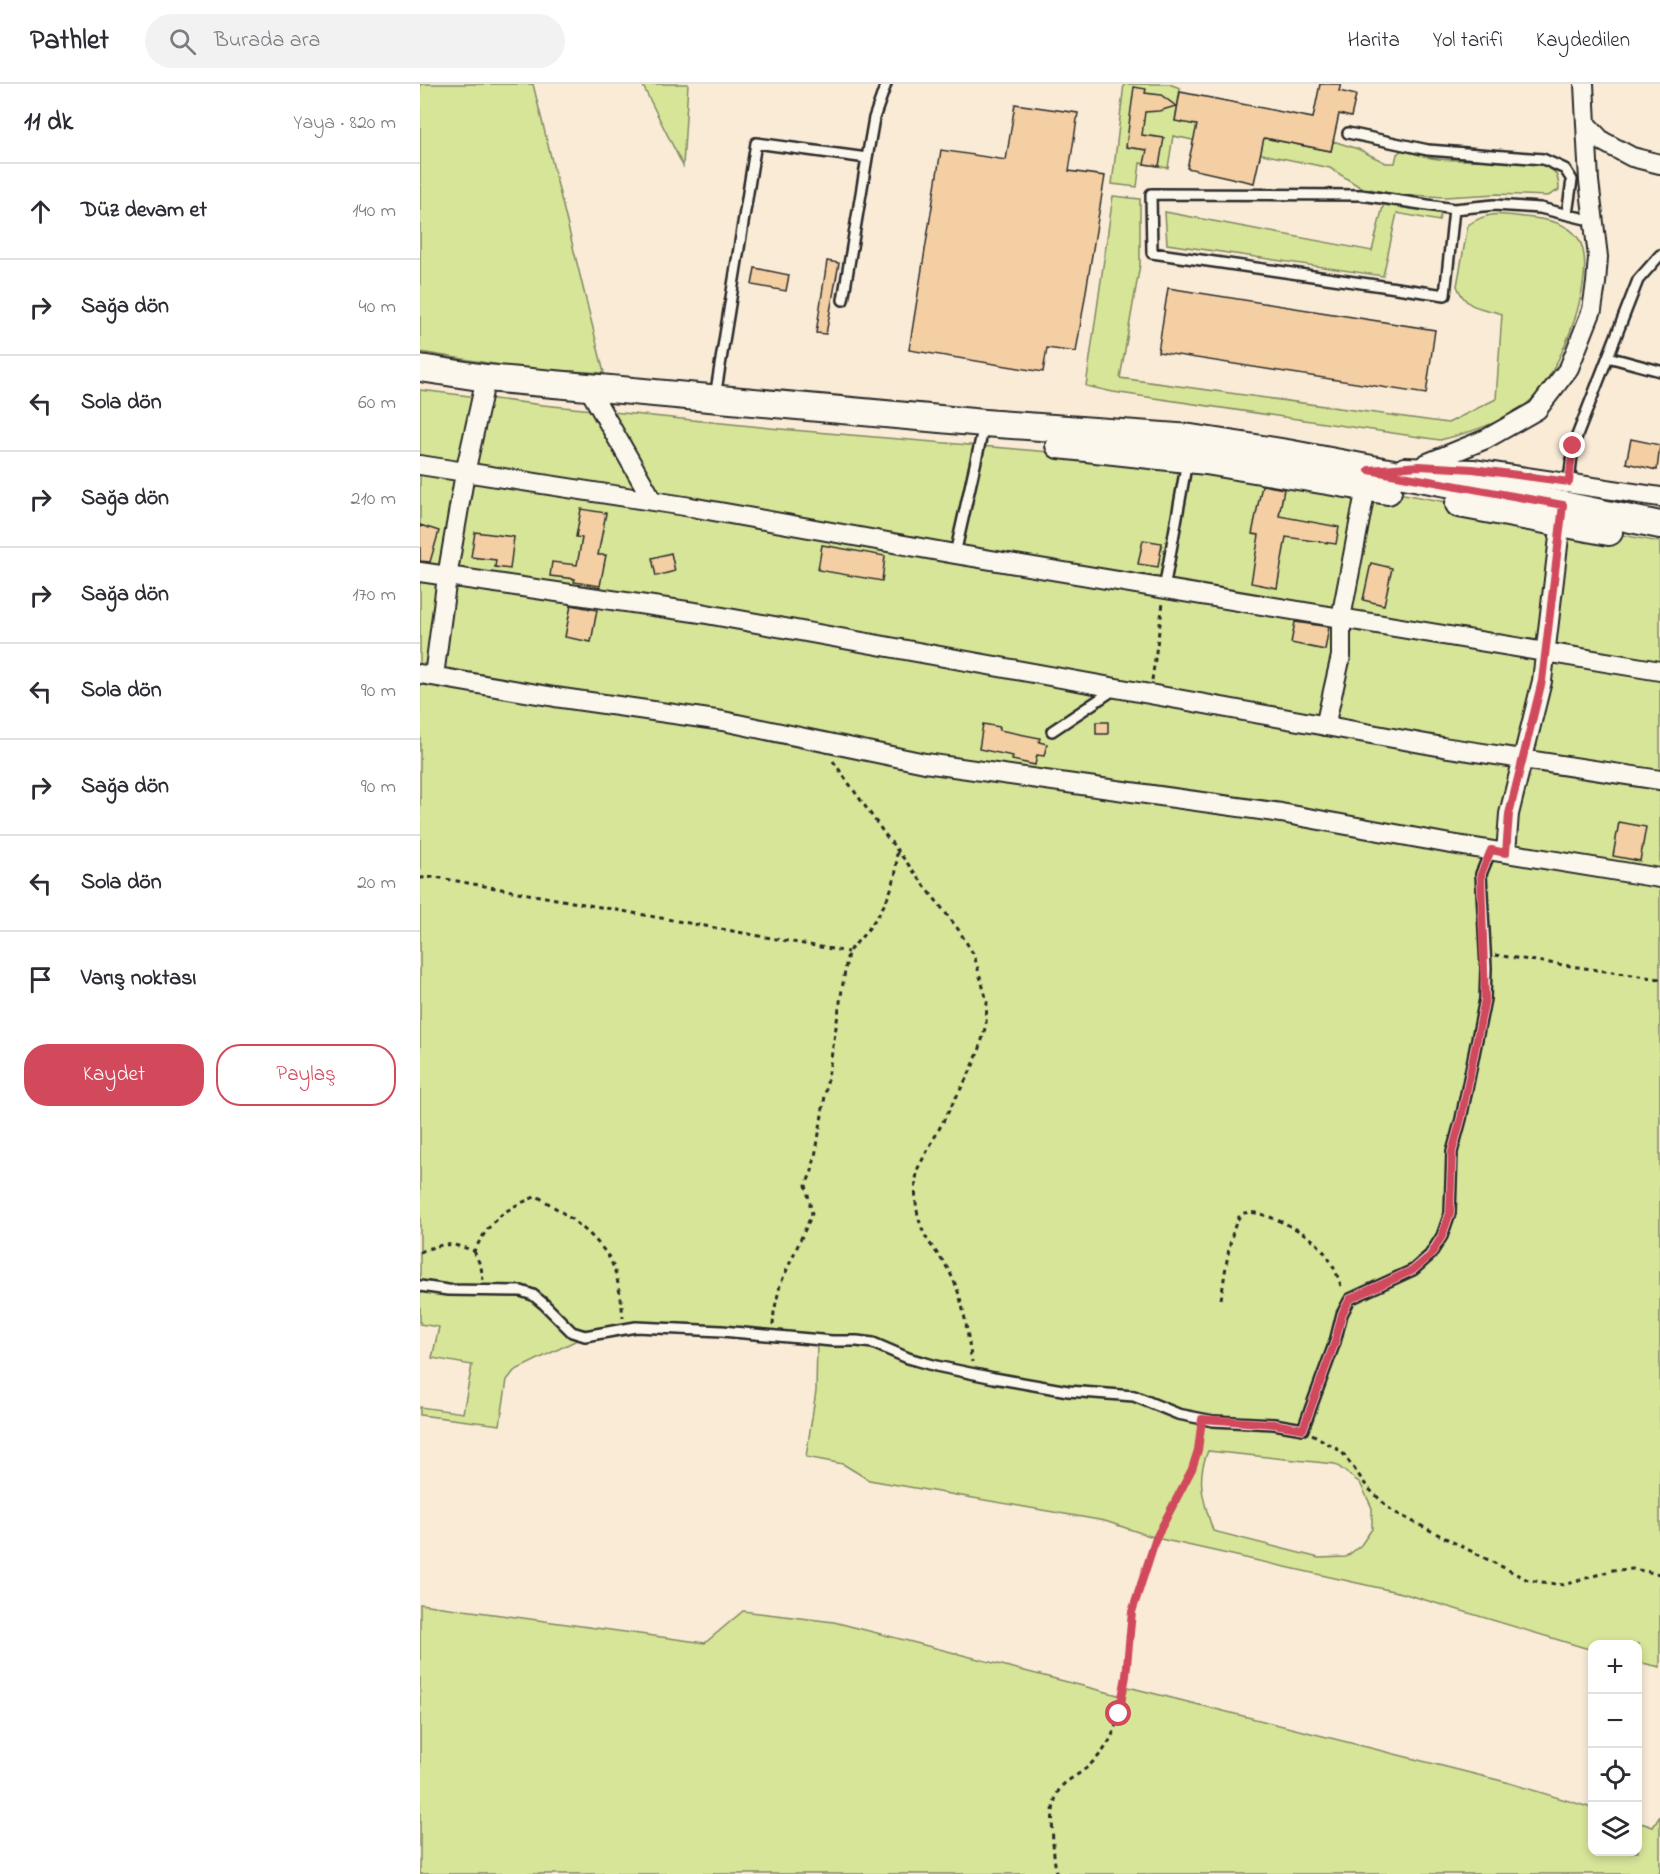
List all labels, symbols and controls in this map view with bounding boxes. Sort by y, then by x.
search box [145,14,565,68]
text: Pathlet [30,21,109,62]
icon: search [166,25,199,58]
text: Burada ara [214,25,320,57]
text: Harita [1348,26,1400,56]
text: Yol tarifi [1433,26,1503,56]
text: Kaydedilen [1536,26,1630,56]
text: 11 dk [24,104,73,142]
text: Yaya · 820 m [293,109,396,138]
icon: ahead [24,195,57,228]
text: Düz devam et [81,195,207,227]
text: 140 m [352,197,396,226]
icon: right [24,291,57,324]
text: Sağa dön [81,291,169,323]
text: 40 m [359,293,396,322]
icon: left [24,387,57,420]
text: Sola dön [81,387,162,419]
text: 60 m [358,389,396,418]
route end [1559,432,1585,458]
icon: right [24,483,57,516]
text: Sağa dön [81,483,169,515]
text: 210 m [351,485,396,514]
icon: right [24,579,57,612]
text: Sağa dön [81,579,169,611]
text: 170 m [352,581,396,610]
icon: left [24,675,57,708]
text: Sola dön [81,675,162,707]
text: 90 m [361,677,396,706]
icon: right [24,771,57,804]
text: Sağa dön [81,771,169,803]
text: 90 m [361,773,396,802]
icon: left [24,867,57,900]
text: Sola dön [81,867,162,899]
text: 20 m [357,869,396,898]
icon: arrive [24,963,57,996]
text: Varış noktası [81,963,196,995]
button: Kaydet [24,1044,204,1106]
button: Paylaş [216,1044,396,1106]
map controls [1588,1640,1642,1856]
button: + [1588,1640,1642,1694]
button: − [1588,1694,1642,1748]
route start [1105,1700,1131,1726]
button: locate [1588,1748,1642,1802]
button: layers [1588,1802,1642,1856]

